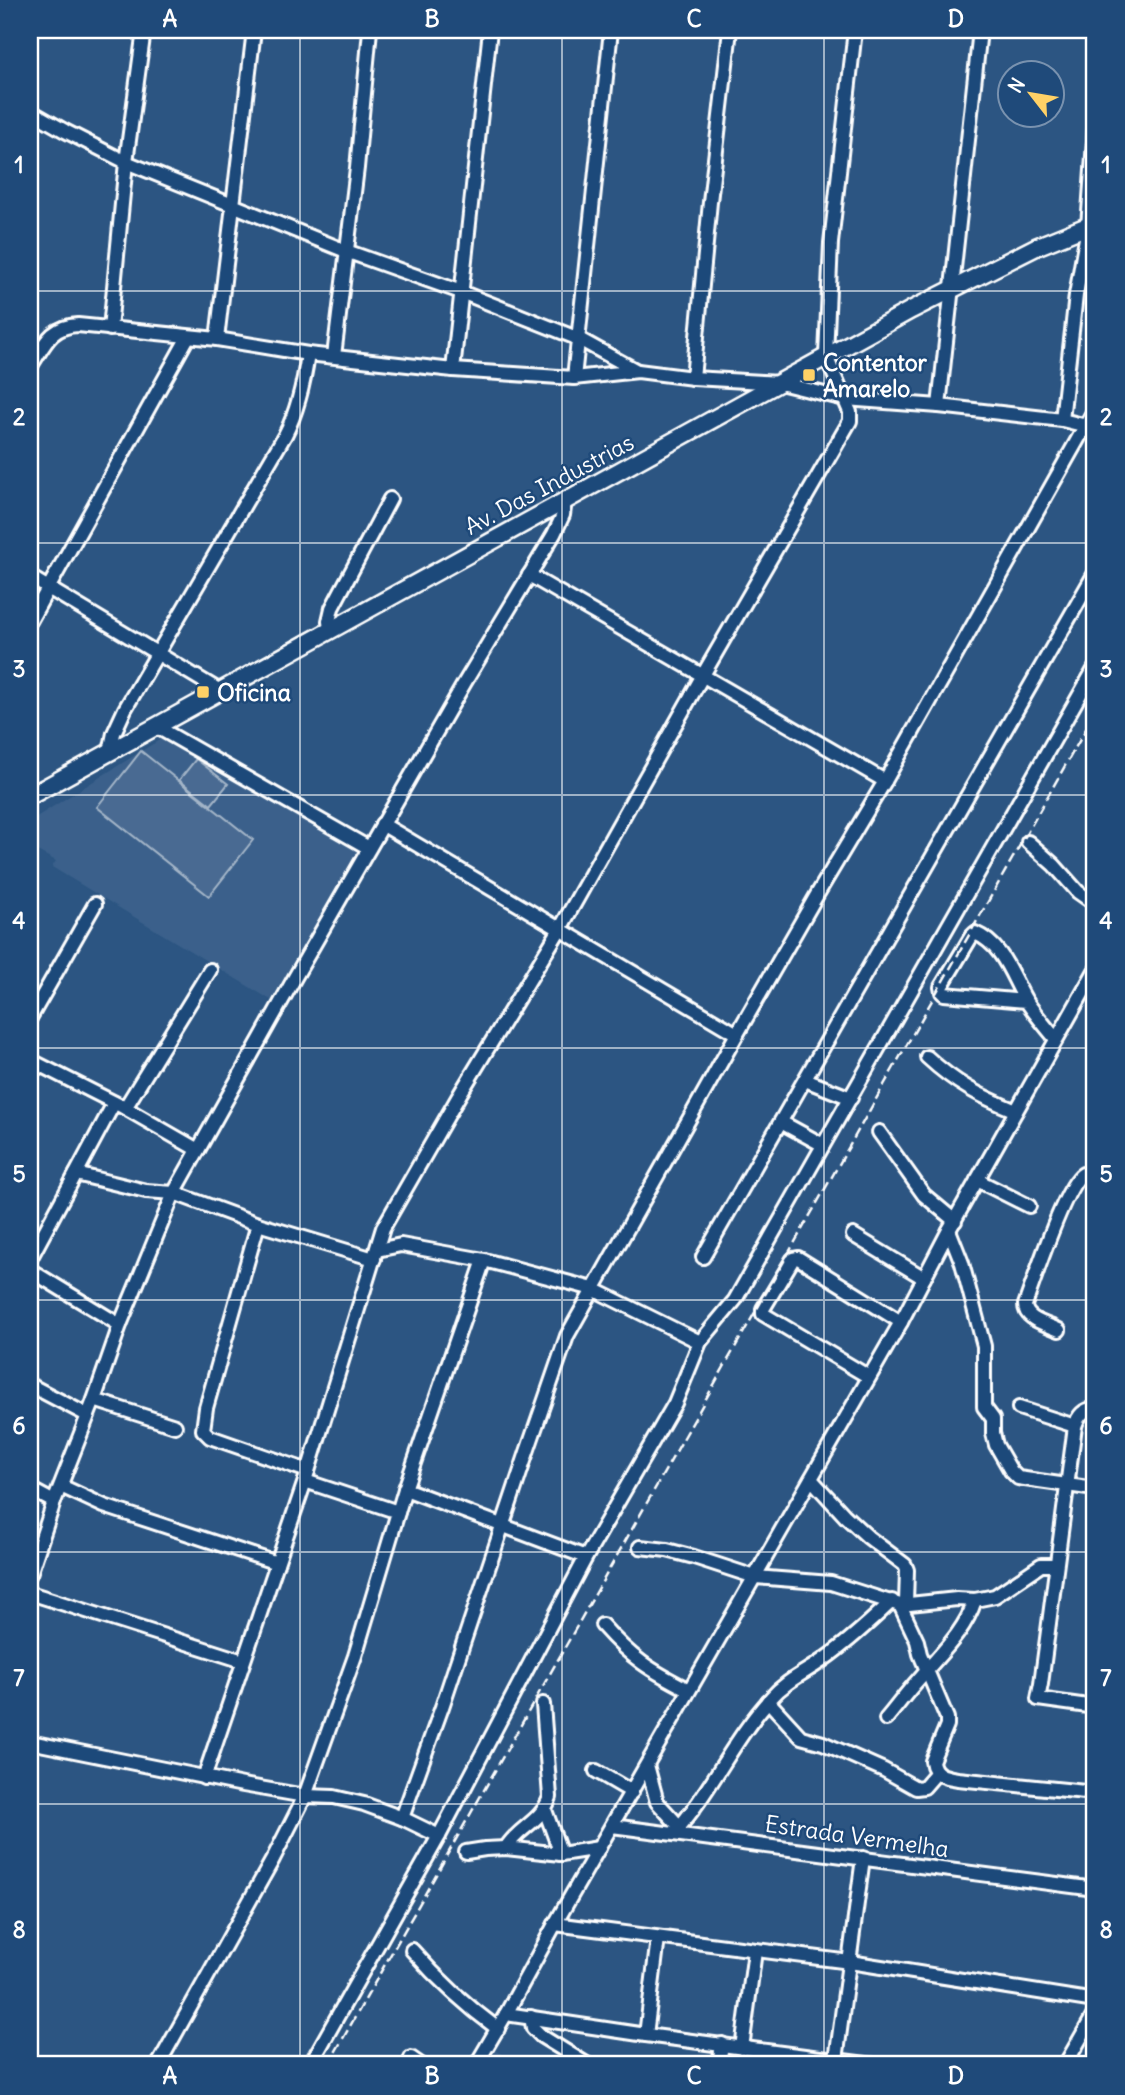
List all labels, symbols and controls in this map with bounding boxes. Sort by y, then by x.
text: A [163,4,178,33]
text: B [424,4,440,33]
text: C [686,4,702,33]
text: D [948,4,964,33]
north arrow [996,60,1066,130]
text: N [1003,73,1030,97]
text: 1 [14,150,24,179]
text: 1 [1101,150,1111,179]
place label: Contentor Amarelo [823,348,928,403]
marker: Contentor Amarelo [801,367,817,383]
text: 2 [13,402,26,431]
text: 2 [1100,402,1113,431]
street label: Av. Das Industrias [459,427,639,541]
text: 3 [12,654,26,683]
text: 3 [1099,654,1113,683]
place label: Oficina [217,678,291,707]
marker: Oficina [195,684,211,700]
text: 4 [12,906,26,935]
text: 4 [1099,906,1113,935]
text: 5 [12,1159,26,1188]
text: 5 [1099,1159,1113,1188]
text: 6 [12,1411,26,1440]
text: 6 [1099,1411,1113,1440]
text: 7 [13,1663,25,1692]
text: 7 [1100,1663,1112,1692]
street label: Estrada Vermelha [763,1809,951,1863]
text: 8 [12,1915,26,1944]
text: 8 [1099,1915,1113,1944]
text: A [163,2061,178,2090]
text: B [424,2061,440,2090]
text: C [686,2061,702,2090]
text: D [948,2061,964,2090]

